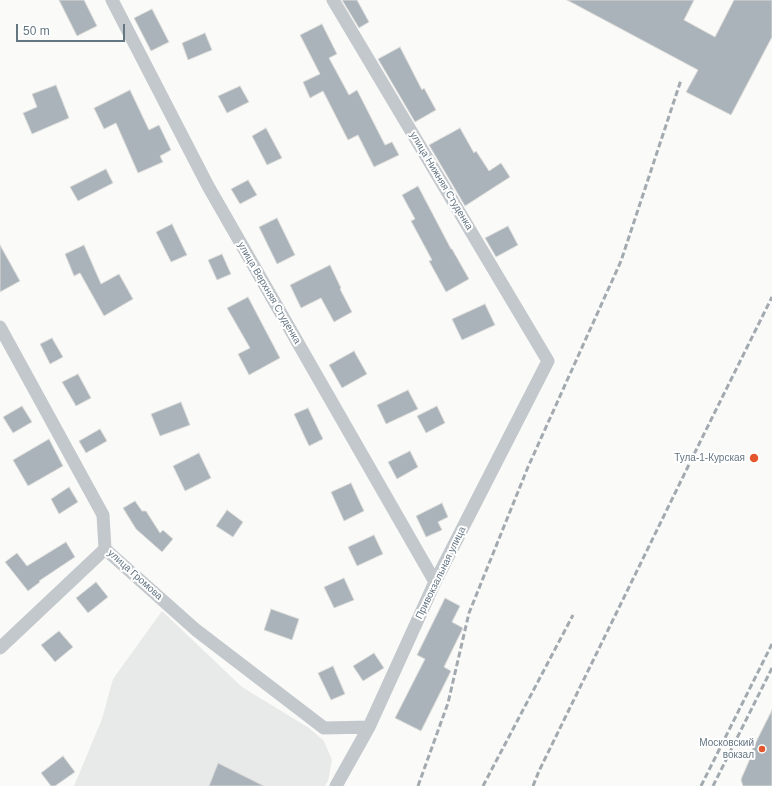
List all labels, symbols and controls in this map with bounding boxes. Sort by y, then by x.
scale bar [18,16,127,42]
text: 50 m [23,24,50,38]
street label: улица Нижняя Cтуденкa [407,130,475,232]
street label: улица Верхняя Cтуденка [235,240,303,346]
place label: Тула-1-Курская [674,452,745,464]
marker: Тула-1-Курская [748,452,760,464]
street label: Привокзальная улица [413,525,469,621]
street label: улица Громова [105,547,165,603]
place label: Московский вокзал [699,737,754,760]
marker: Московский вокзал [757,744,767,754]

